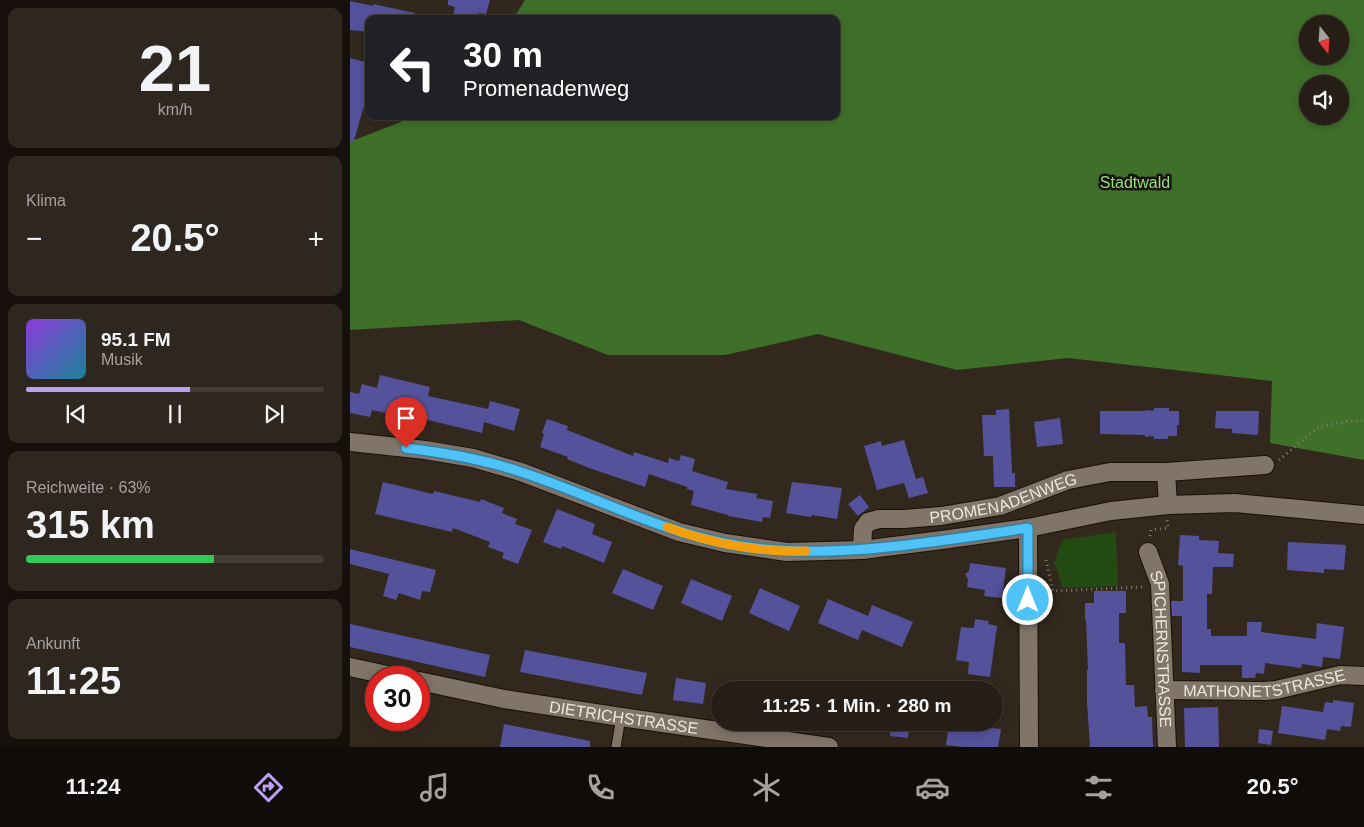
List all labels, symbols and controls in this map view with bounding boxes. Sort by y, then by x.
north arrow [1299,15,1349,65]
map controls [1299,15,1349,125]
text: 21 [139,32,211,105]
icon: left [380,35,445,100]
text: 30 m [463,35,543,74]
button: sound [1299,75,1349,125]
text: Promenadenweg [463,76,629,101]
text: km/h [158,101,192,118]
park label: Stadtwald [1100,174,1170,191]
text: Klima [26,192,66,209]
text: 20.5° [130,217,220,259]
text: − [26,223,42,254]
text: + [308,223,324,254]
text: 95.1 FM [101,329,171,350]
text: Musik [101,351,143,368]
pin [385,397,427,448]
icon: previous [62,400,90,428]
icon: pause [161,400,189,428]
icon: next [260,400,288,428]
icon: arrive [392,404,420,432]
street label: PROMENADENWEG [929,471,1078,526]
text: Reichweite · 63% [26,479,151,496]
text: 315 km [26,504,155,546]
street label: SPICHERNSTRASSE [1147,568,1174,728]
position arrow [1001,573,1053,625]
text: Ankunft [26,635,80,652]
text: 11:25 [26,660,121,702]
speed limit sign: 30 [365,666,430,731]
street label: MATHONETSTRASSE [1183,666,1347,700]
text: 11:25 · 1 Min. · 280 m [762,695,952,716]
street label: DIETRICHSTRASSE [548,698,699,737]
icon: directions [251,770,286,805]
icon: music [417,770,452,805]
icon: phone [583,770,618,805]
icon: climate [749,770,784,805]
icon: car [915,770,950,805]
icon: filters [1081,770,1116,805]
text: 11:24 [65,774,121,799]
text: 20.5° [1247,774,1298,799]

